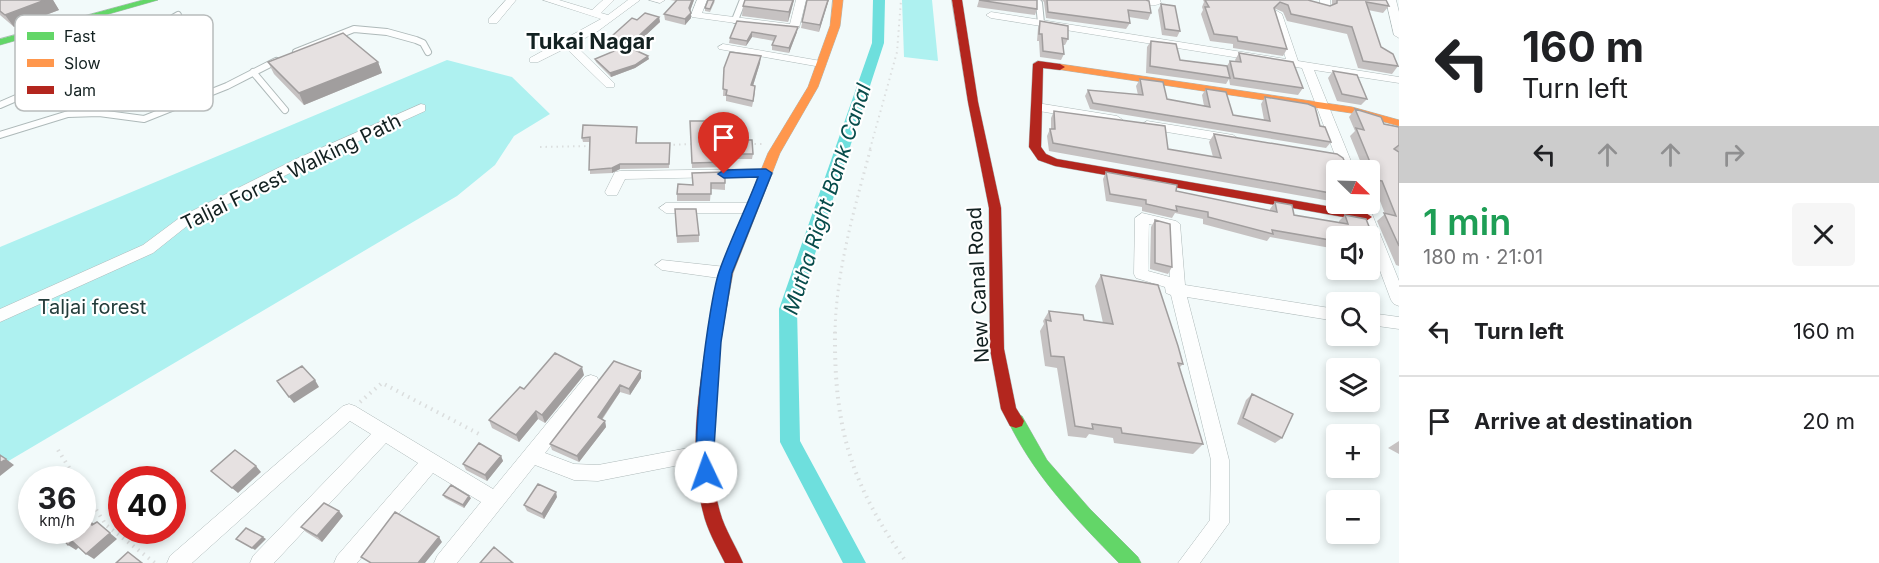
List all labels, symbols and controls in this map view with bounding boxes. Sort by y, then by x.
legend [15,15,213,111]
text: 160 m [1522,21,1644,72]
icon: left [1423,24,1501,102]
text: Fast [64,26,96,46]
district label: Tukai Nagar [526,28,654,54]
text: Slow [64,53,101,73]
text: Turn left [1522,72,1628,105]
text: Jam [64,80,96,100]
water label: Mutha Right Bank Canal [778,80,876,318]
street label: Taljai Forest Walking Path [177,108,405,236]
pin [698,112,749,174]
icon: arrive [707,121,740,154]
icon: left [1528,138,1561,171]
icon: ahead [1591,138,1624,171]
icon: ahead [1654,138,1687,171]
icon: right [1717,138,1750,171]
north arrow [1326,160,1380,214]
map controls [1326,160,1380,544]
text: 1 min [1423,200,1511,244]
button: close [1792,203,1855,266]
street label: New Canal Road [962,206,994,364]
button: sound [1326,226,1380,280]
text: 180 m · 21:01 [1423,245,1543,269]
button: search [1326,292,1380,346]
park label: Taljai forest [38,295,147,319]
icon: left [1423,315,1456,348]
text: Turn left [1474,318,1564,344]
text: 160 m [1793,318,1855,344]
button: layers [1326,358,1380,412]
icon: arrive [1423,405,1456,438]
text: Arrive at destination [1474,408,1693,434]
text: 20 m [1802,408,1855,434]
button: + [1326,424,1380,478]
position arrow [674,440,738,504]
speed limit sign: 40 [108,466,186,544]
text: 36 [38,480,76,516]
button: − [1326,490,1380,544]
text: km/h [39,511,75,530]

